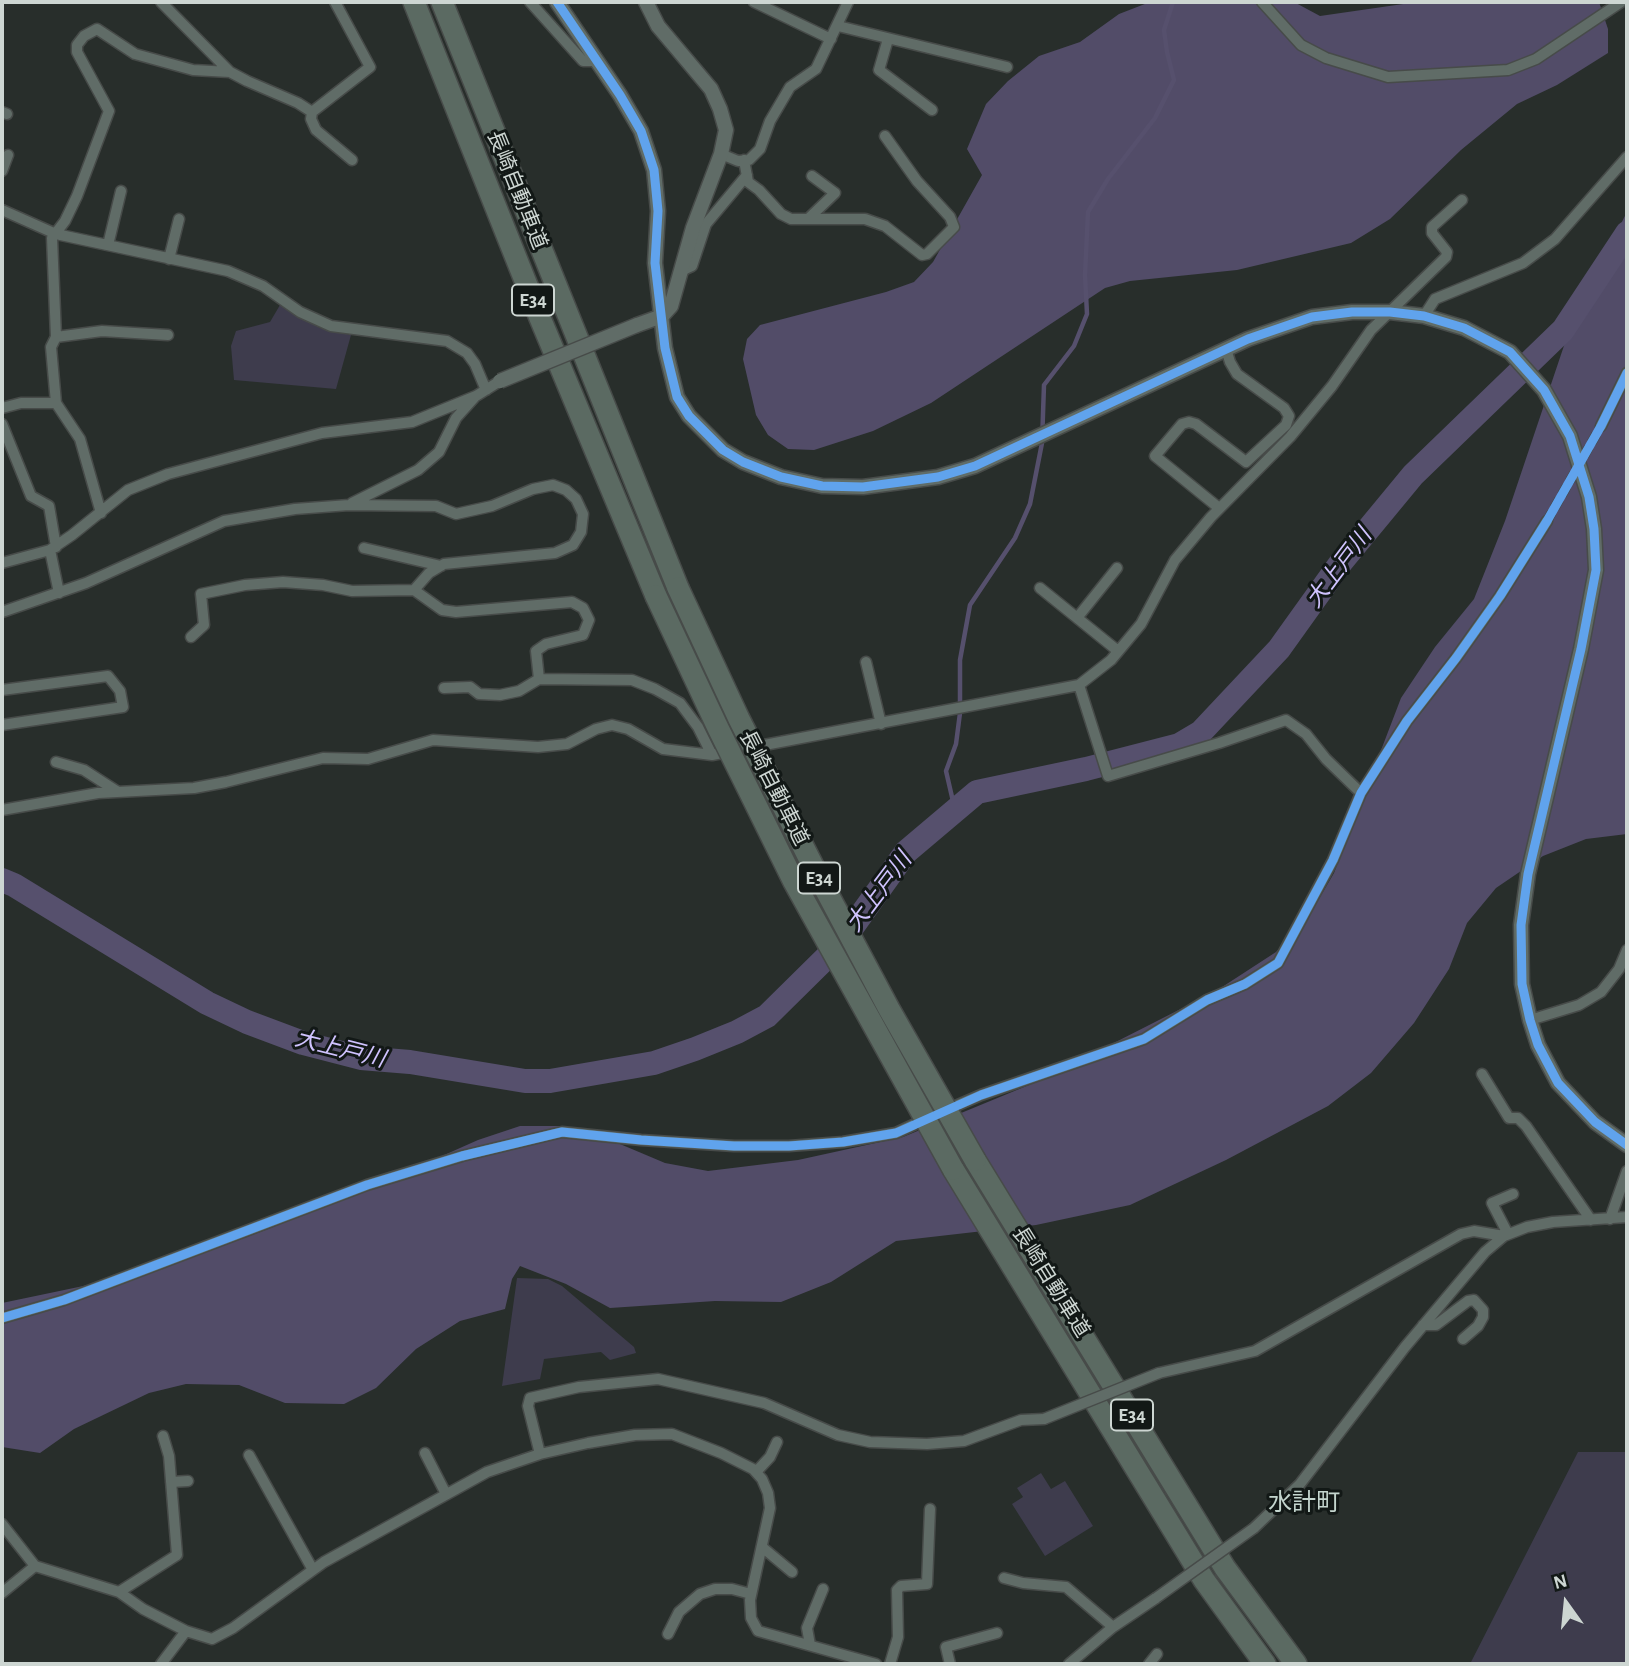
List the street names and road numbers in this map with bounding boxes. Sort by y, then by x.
street label: 長崎自動車道 [482,127,552,253]
road number: E34 [512,284,554,316]
street label: 長崎自動車道 [734,726,814,850]
road number: E34 [798,862,840,894]
street label: 長崎自動車道 [1007,1222,1095,1342]
road number: E34 [1111,1400,1153,1430]

